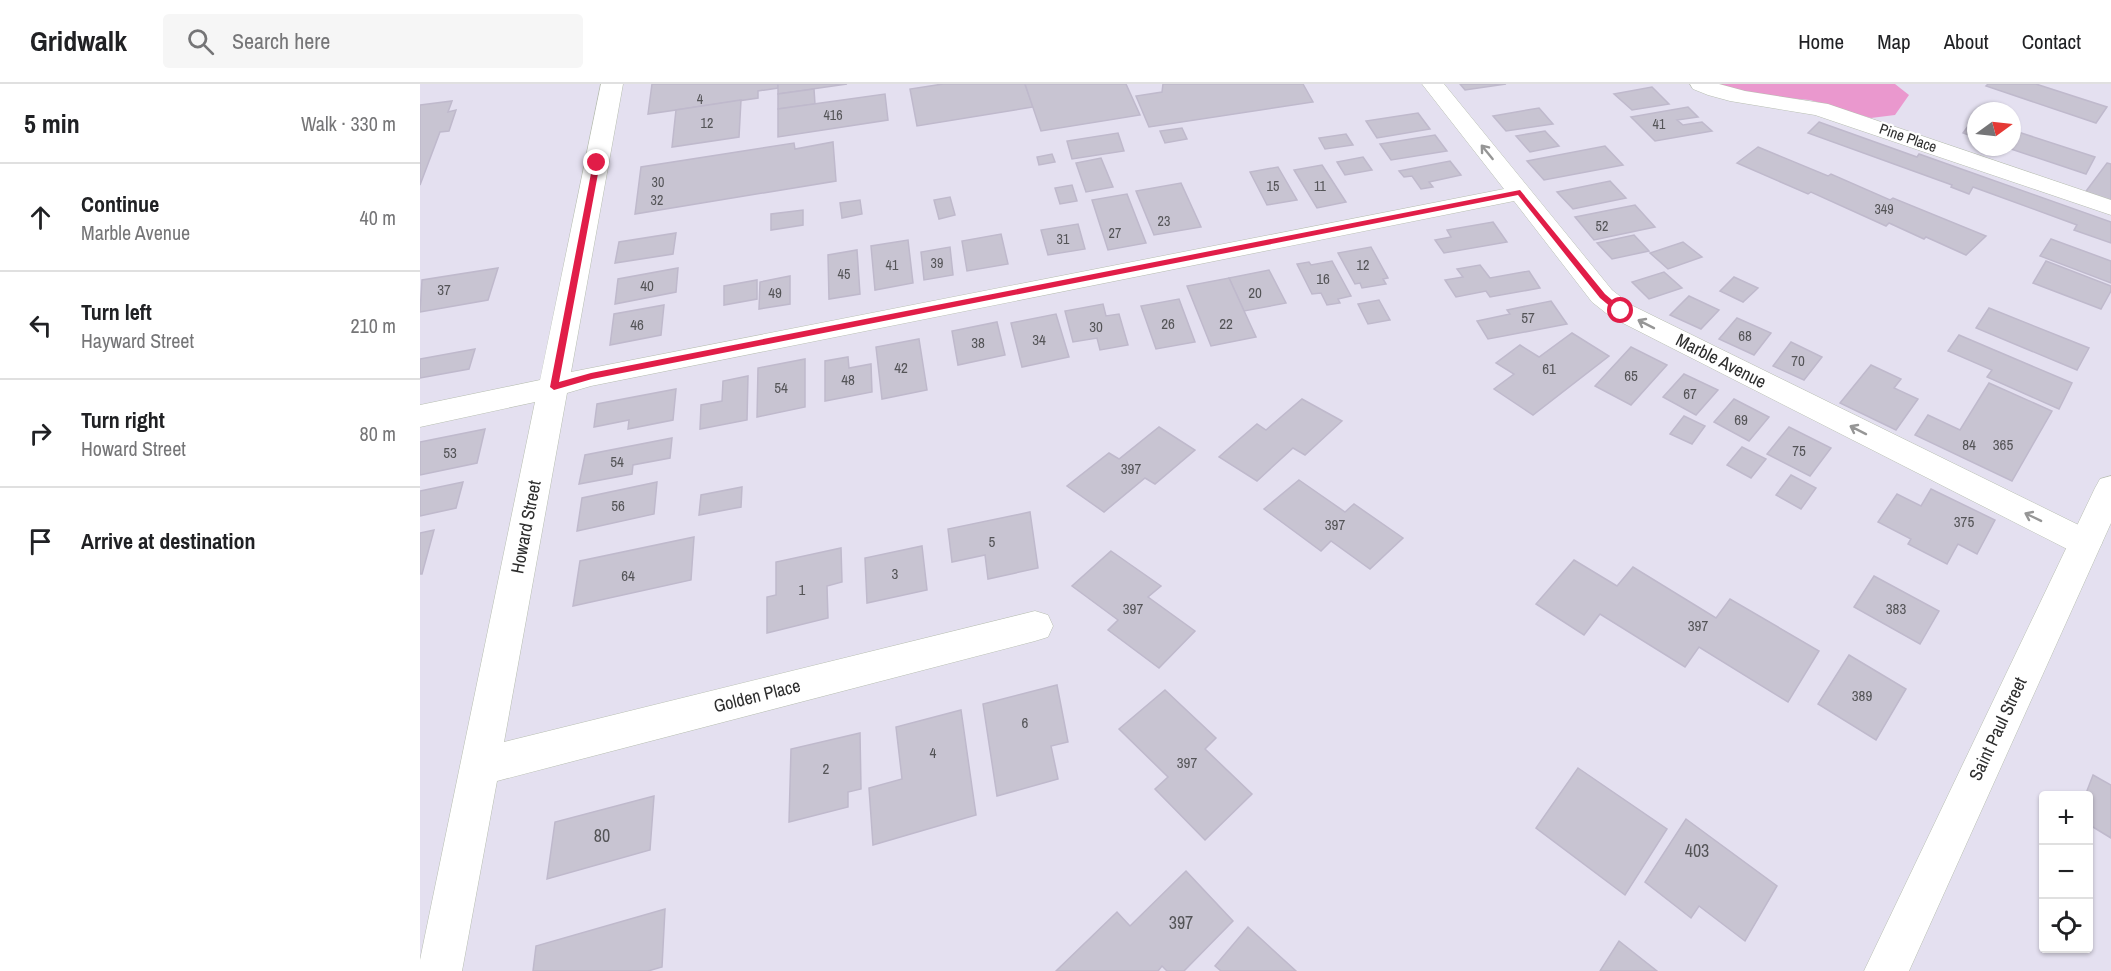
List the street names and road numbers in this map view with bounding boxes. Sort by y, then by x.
street label: Pine Place [1877,118,1940,157]
street label: Marble Avenue [1672,327,1771,394]
street label: Howard Street [504,478,547,576]
street label: Golden Place [711,673,803,718]
street label: Saint Paul Street [1963,673,2032,785]

